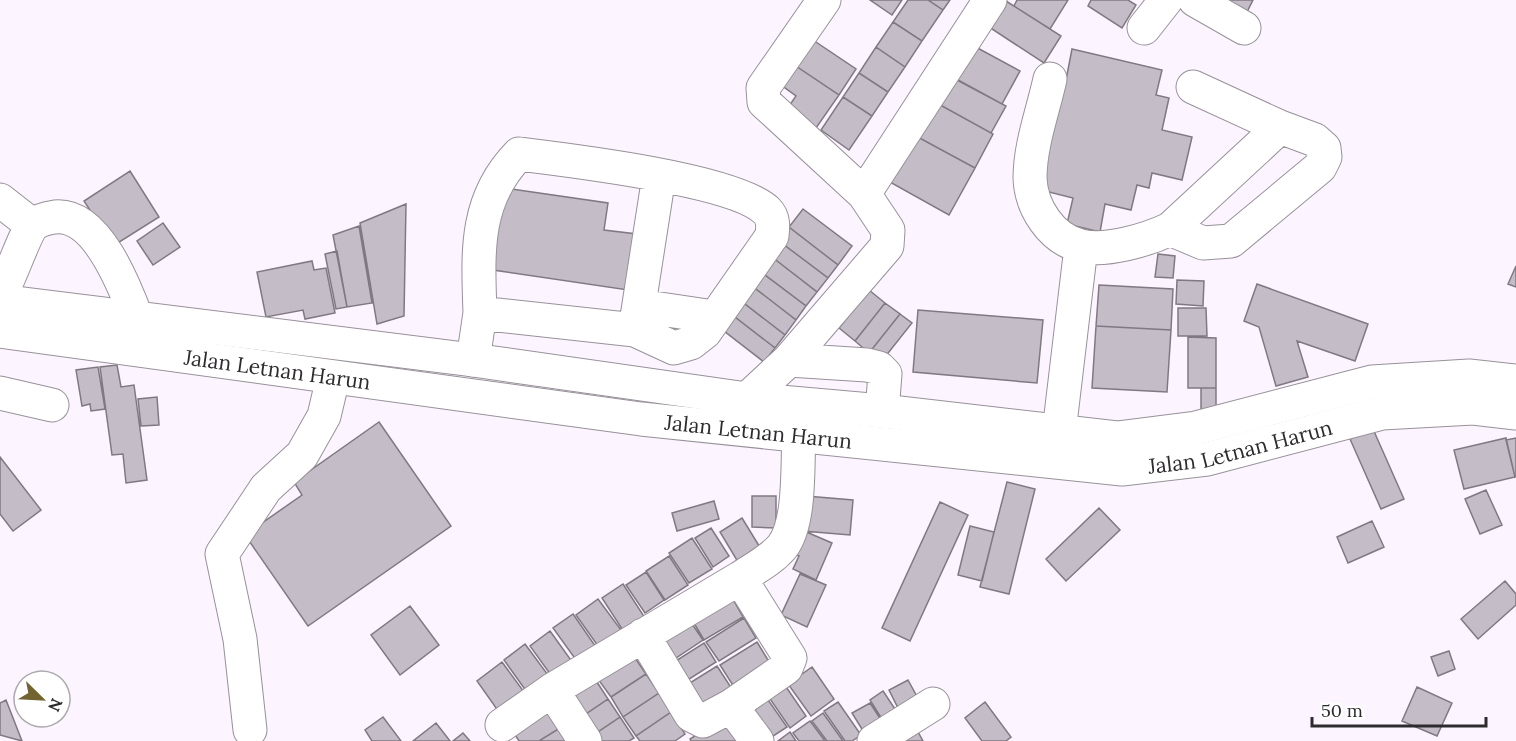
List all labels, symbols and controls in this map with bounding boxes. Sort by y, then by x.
street label: Jalan Letnan Harun [181,343,373,395]
street label: Jalan Letnan Harun [662,408,854,454]
street label: Jalan Letnan Harun [1146,413,1335,479]
north arrow [12,669,72,729]
scale bar [1312,690,1486,728]
text: N [44,695,67,715]
text: 50 m [1321,699,1363,722]

